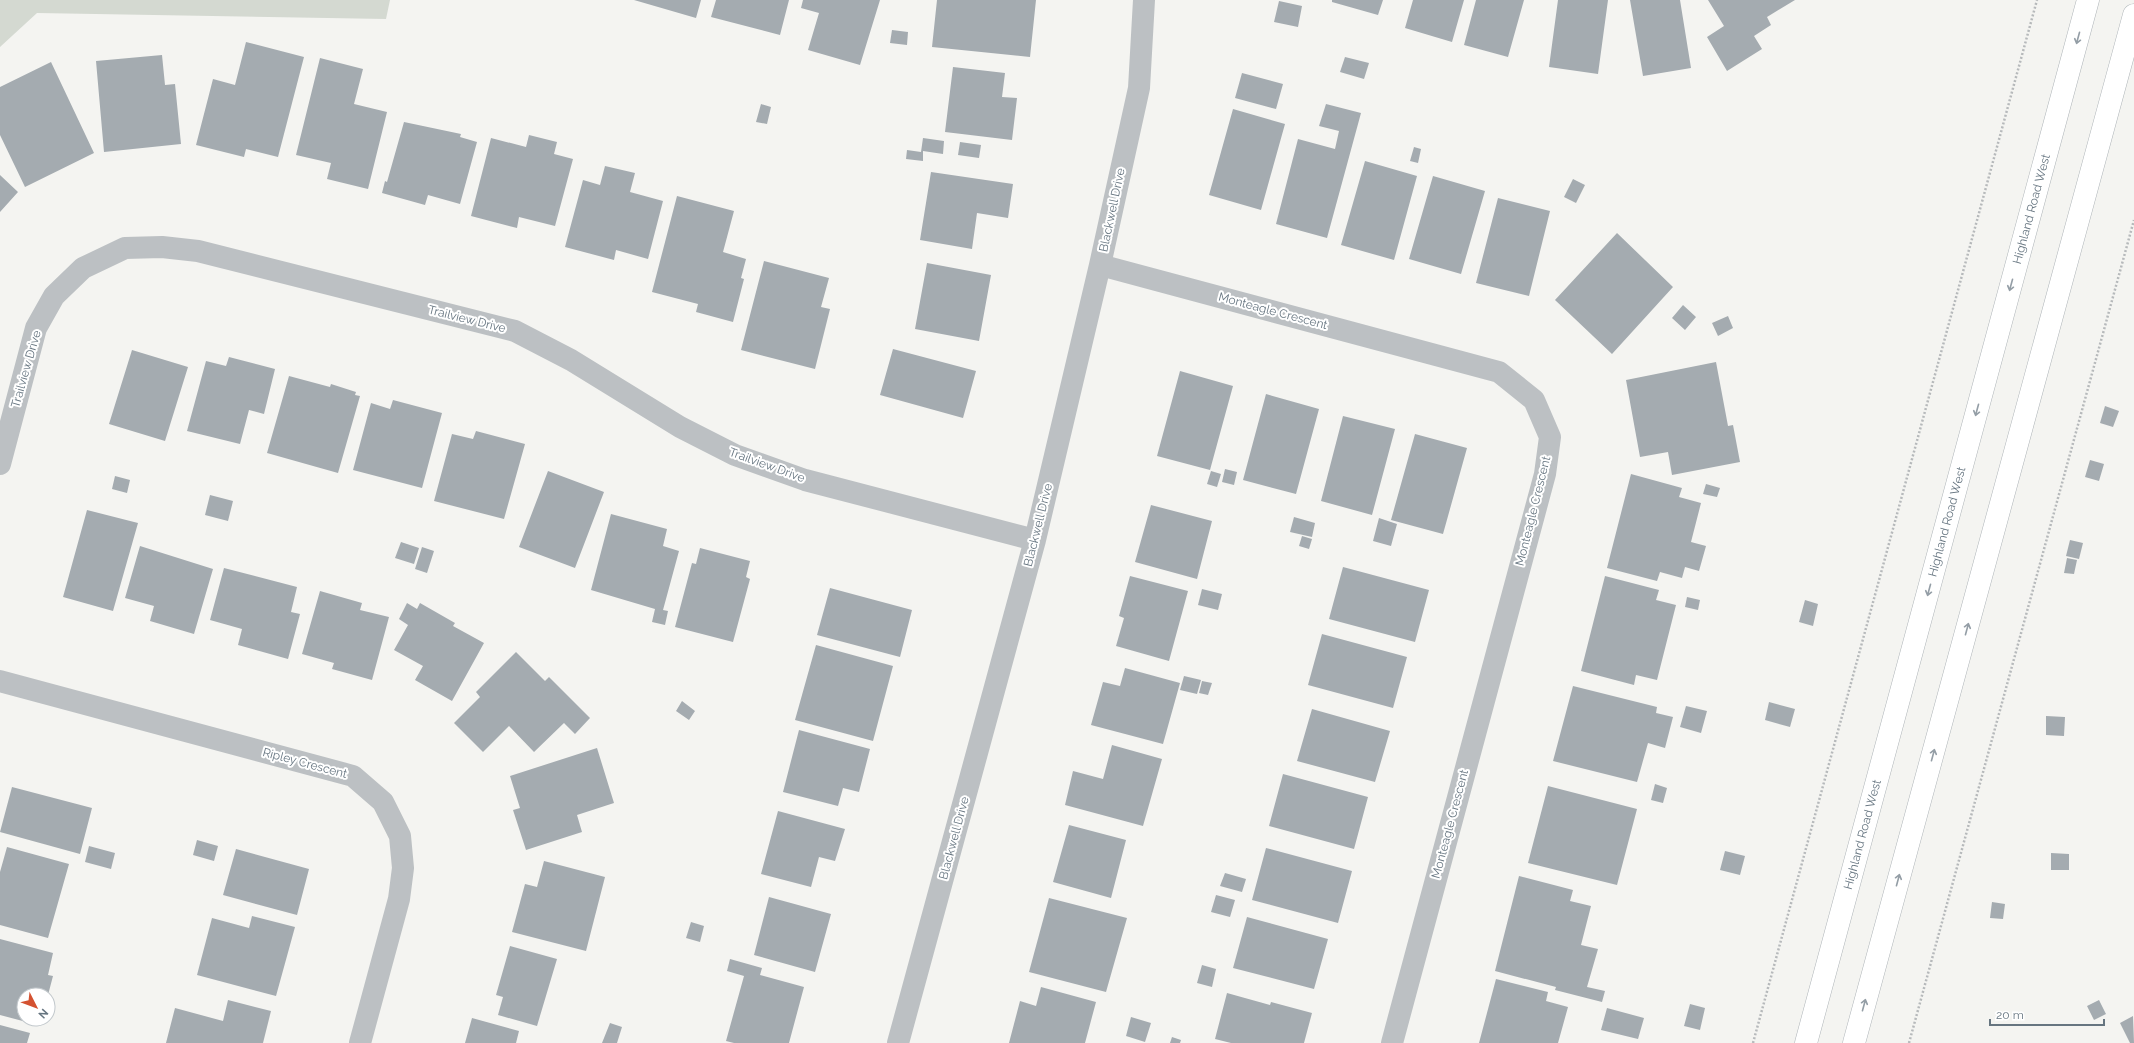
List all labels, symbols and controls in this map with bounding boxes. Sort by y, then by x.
one-way arrow [2073,31,2081,44]
street label: Highland Road West [2010,152,2053,265]
street label: Blackwell Drive [1096,167,1128,253]
one-way arrow [2007,278,2014,291]
street label: Monteagle Crescent [1217,290,1329,332]
street label: Trailview Drive [427,303,507,335]
street label: Trailview Drive [8,329,44,409]
one-way arrow [1973,404,1980,417]
street label: Trailview Drive [727,445,807,485]
street label: Monteagle Crescent [1513,455,1553,567]
street label: Highland Road West [1925,465,1968,578]
street label: Blackwell Drive [1021,482,1055,568]
one-way arrow [1924,583,1932,596]
one-way arrow [1964,623,1971,636]
street label: Ripley Crescent [261,745,349,781]
one-way arrow [1929,748,1937,761]
street label: Monteagle Crescent [1429,768,1471,880]
street label: Highland Road West [1841,778,1884,891]
street label: Blackwell Drive [936,795,972,881]
one-way arrow [1895,874,1903,887]
north arrow [16,987,56,1027]
one-way arrow [1861,999,1868,1012]
scale bar [1990,1001,2104,1027]
text: N [35,1006,51,1021]
text: 20 m [1996,1008,2024,1022]

